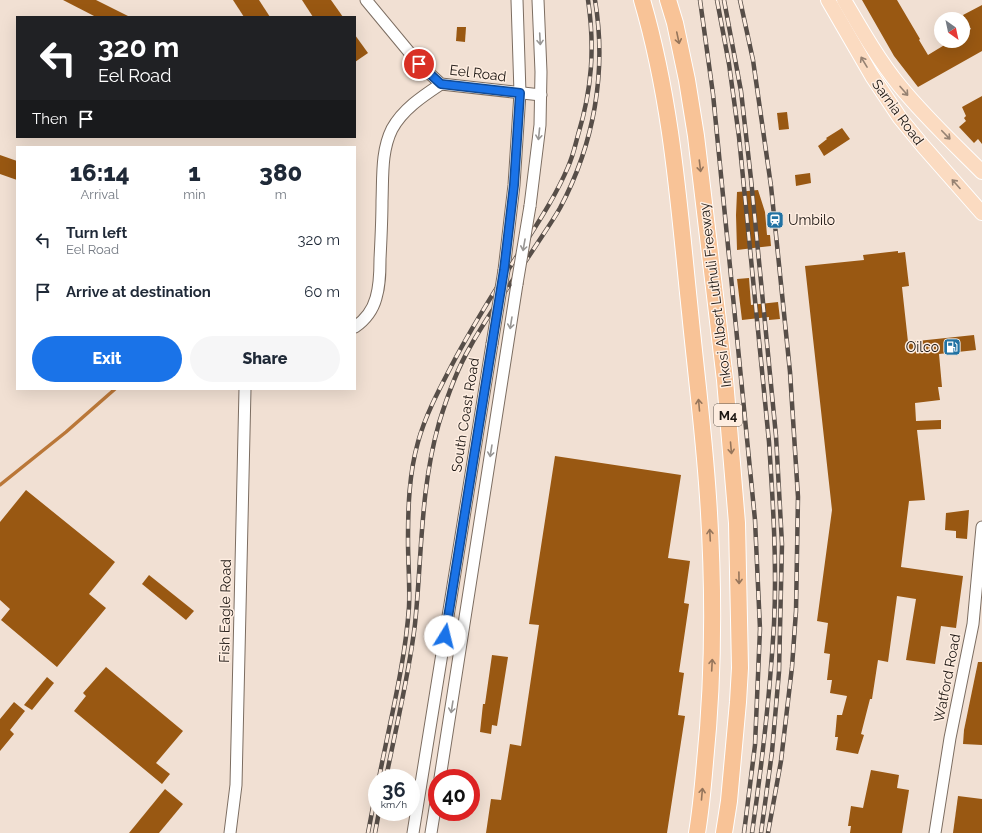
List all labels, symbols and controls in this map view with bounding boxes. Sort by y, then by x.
north arrow [934,12,970,48]
map controls [934,12,970,48]
text: 320 m [98,31,179,64]
one-way arrow [675,31,683,44]
icon: left [32,32,84,84]
one-way arrow [537,32,544,45]
pin [402,47,436,81]
icon: arrive [408,53,430,75]
one-way arrow [859,56,867,68]
street label: Eel Road [449,62,507,84]
text: Eel Road [98,65,171,86]
street label: Sarnia Road [869,76,927,148]
one-way arrow [899,85,908,96]
icon: arrive [75,108,97,130]
text: Then [32,110,67,128]
one-way arrow [535,127,543,140]
one-way arrow [941,130,951,140]
text: 16:14 [70,158,130,187]
text: 1 [188,158,201,187]
text: 380 [259,158,302,187]
one-way arrow [696,159,704,172]
one-way arrow [951,179,961,189]
text: Arrival [81,187,119,202]
text: min [183,187,206,202]
text: m [275,187,287,202]
street label: Inkosi Albert Luthuli Freeway [696,201,734,388]
station icon: Umbilo [765,210,785,230]
place label: Umbilo [788,212,835,228]
text: Turn left [66,224,127,242]
icon: left [32,229,54,251]
text: 320 m [297,231,340,249]
one-way arrow [519,238,527,251]
text: Eel Road [66,242,119,257]
icon: arrive [32,281,54,303]
text: Arrive at destination [66,283,211,301]
text: 60 m [304,283,340,301]
one-way arrow [507,316,515,329]
button: Exit [32,336,182,382]
button: Share [190,336,340,382]
fuel station icon: Oilco [942,337,962,357]
place label: Oilco [906,339,939,355]
street label: South Coast Road [448,357,482,473]
one-way arrow [695,399,703,412]
road number: M4 [714,404,742,426]
one-way arrow [727,441,734,454]
one-way arrow [487,444,495,457]
one-way arrow [706,529,714,542]
street label: Fish Eagle Road [216,559,234,663]
one-way arrow [735,571,743,584]
position arrow [424,615,466,657]
street label: Watford Road [931,633,963,723]
one-way arrow [708,659,716,672]
one-way arrow [447,700,455,713]
speed limit sign: 40 [428,769,480,821]
text: 36 [382,778,406,802]
one-way arrow [699,788,706,801]
text: km/h [381,799,407,810]

